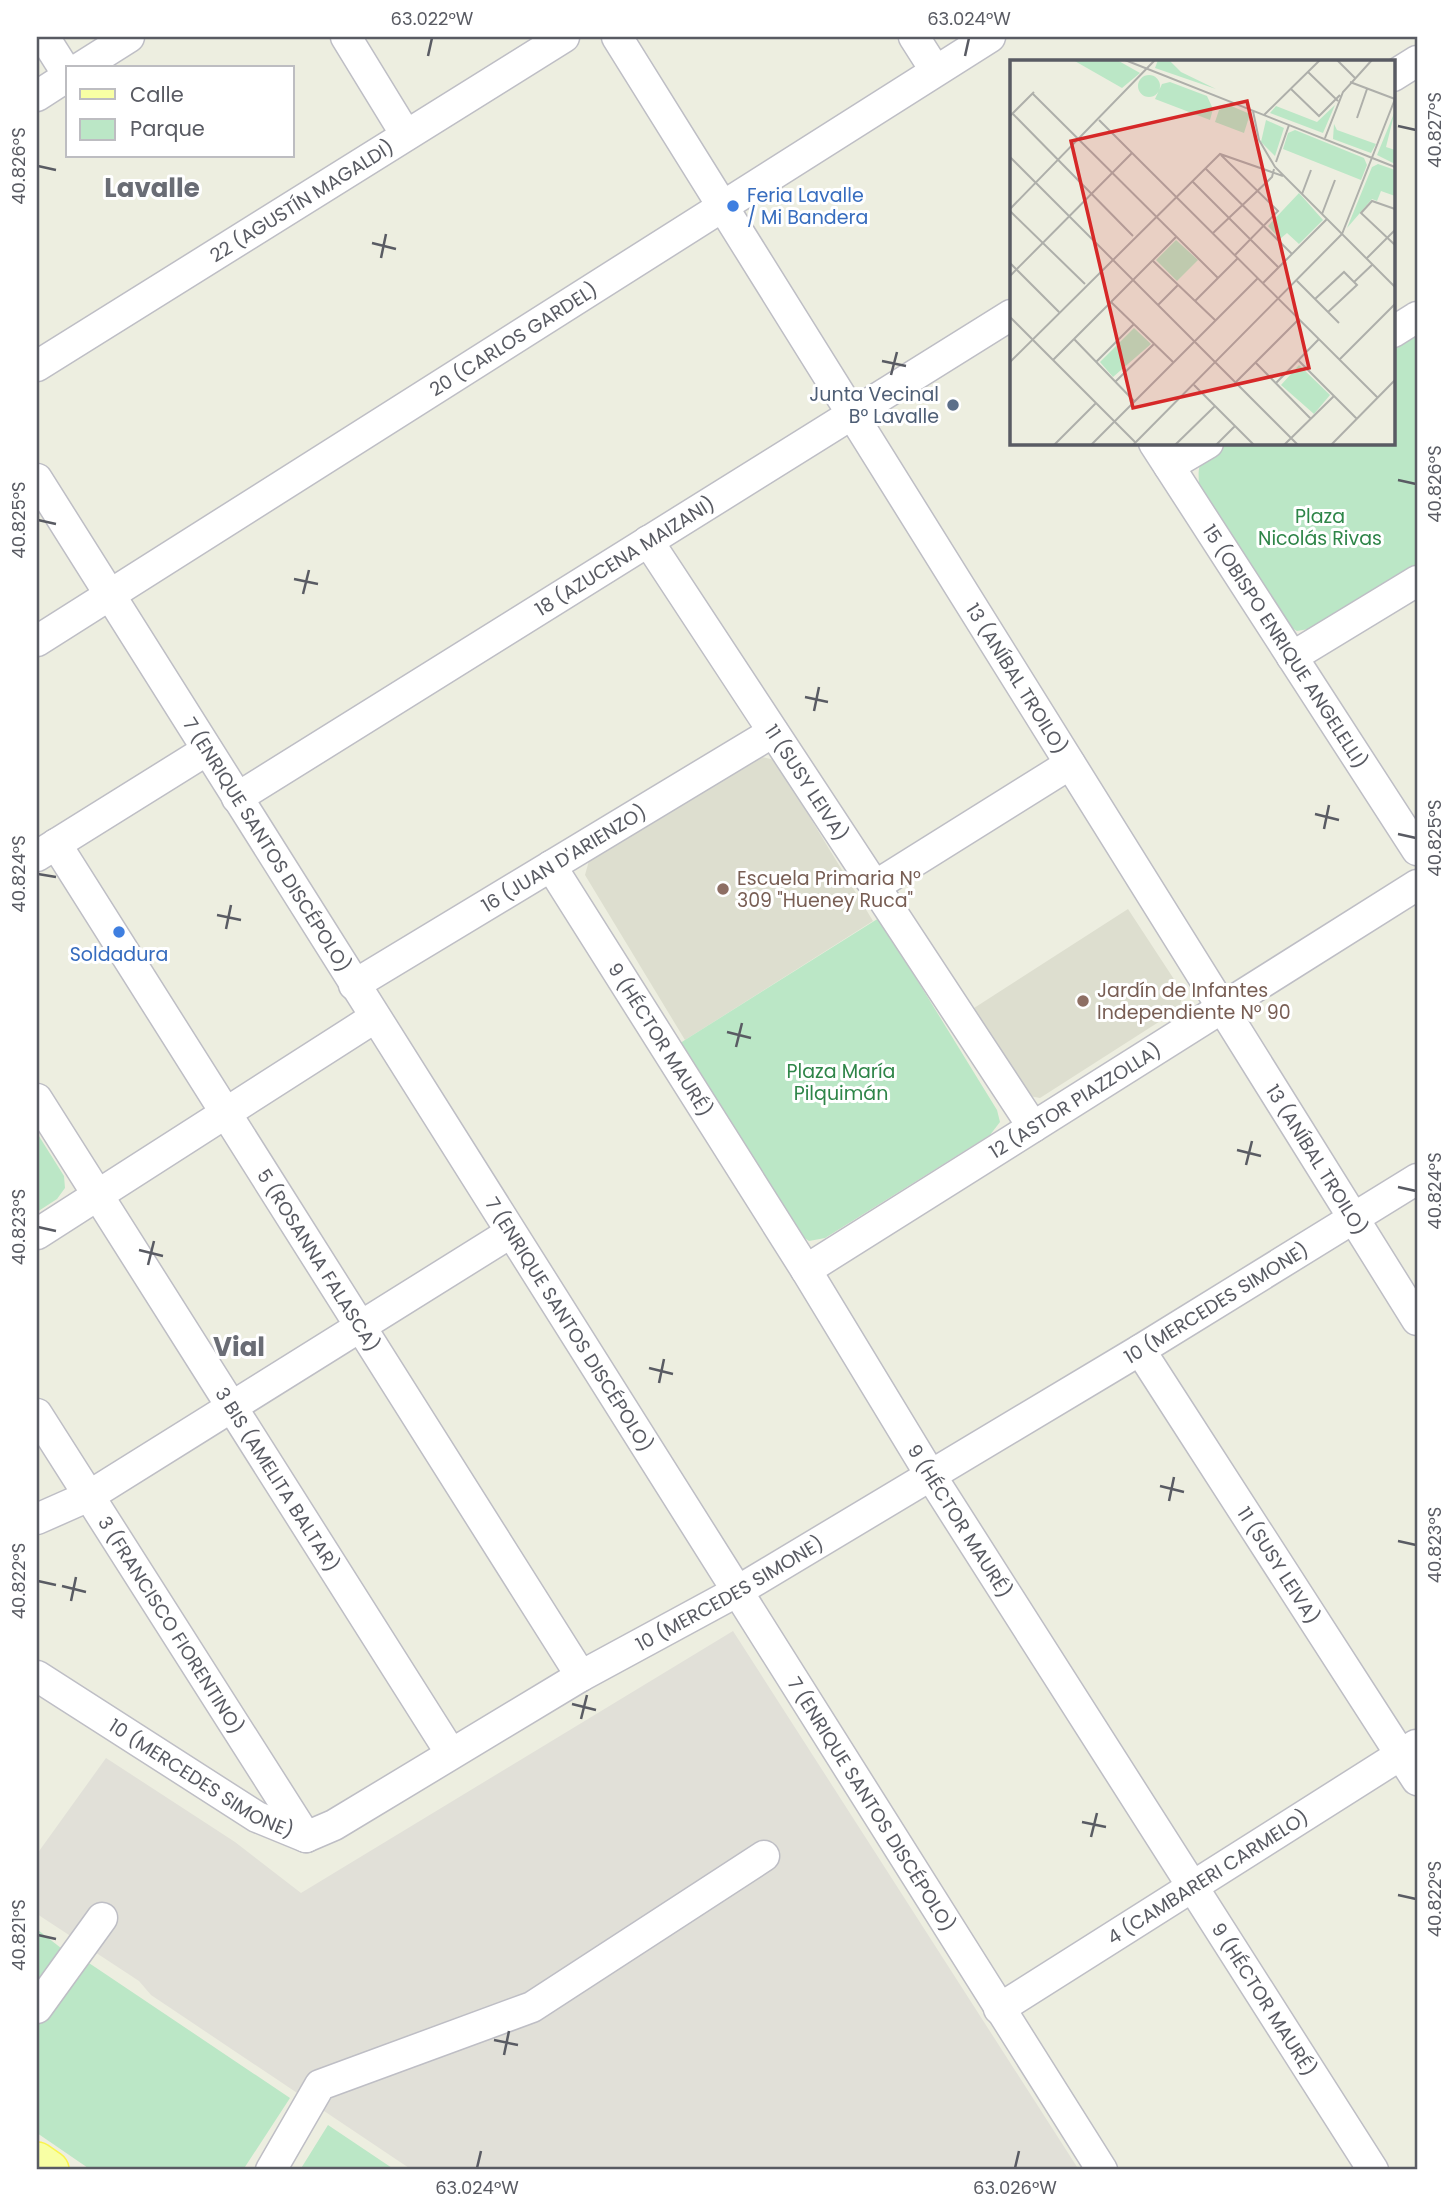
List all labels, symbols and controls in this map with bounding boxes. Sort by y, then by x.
text: 63.022°W [391,6,474,31]
text: 63.024°W [927,6,1011,31]
inset map [1010,60,1394,444]
legend [66,66,294,158]
text: Calle [130,80,184,109]
text: 40.827°S [1422,92,1447,168]
text: Parque [130,114,205,143]
text: 40.826°S [6,127,31,205]
street label: 22 (AGUSTÍN MAGALDI) [204,133,399,268]
district label: Lavalle [104,170,200,206]
place label: Feria Lavalle / Mi Bandera [747,182,868,231]
marker: Feria Lavalle / Mi Bandera [725,198,741,214]
street label: 20 (CARLOS GARDEL) [424,276,603,402]
place label: Junta Vecinal B° Lavalle [809,381,939,430]
marker: Junta Vecinal B° Lavalle [945,397,961,413]
text: 40.826°S [1422,445,1447,523]
text: 40.825°S [6,481,31,559]
street label: 18 (AZUCENA MAIZANI) [530,490,720,622]
park label: Plaza Nicolás Rivas [1258,503,1382,552]
street label: 15 (OBISPO ENRIQUE ANGELELLI) [1196,519,1374,774]
street label: 13 (ANÍBAL TROILO) [960,598,1074,759]
street label: 7 (ENRIQUE SANTOS DISCÉPOLO) [177,712,358,977]
street label: 11 (SUSY LEIVA) [759,719,855,846]
street label: 16 (JUAN D'ARIENZO) [476,798,651,919]
text: 40.825°S [1422,799,1447,877]
text: 40.824°S [6,835,31,913]
place label: Escuela Primaria N° 309 "Hueney Ruca" [737,865,921,914]
marker: Escuela Primaria N° 309 "Hueney Ruca" [715,881,731,897]
marker: Soldadura [111,924,127,940]
place label: Soldadura [70,941,168,968]
street label: 9 (HÉCTOR MAURÉ) [602,957,719,1121]
place label: Jardín de Infantes Independiente N° 90 [1097,977,1291,1026]
marker: Jardín de Infantes Independiente N° 90 [1075,993,1091,1009]
street label: 12 (ASTOR PIAZZOLLA) [984,1036,1166,1165]
park label: Plaza María Pilquimán [787,1058,895,1107]
street label: 13 (ANÍBAL TROILO) [1260,1079,1374,1240]
text: 40.824°S [1422,1152,1447,1230]
street label: 5 (ROSANNA FALASCA) [251,1163,386,1357]
text: 40.823°S [6,1189,31,1265]
street label: 7 (ENRIQUE SANTOS DISCÉPOLO) [479,1192,660,1457]
street label: 10 (MERCEDES SIMONE) [1119,1236,1314,1370]
district label: Vial [213,1329,265,1365]
street label: 3 BIS (AMELITA BALTAR) [209,1382,346,1577]
street label: 9 (HÉCTOR MAURÉ) [901,1439,1019,1603]
street label: 11 (SUSY LEIVA) [1231,1501,1326,1629]
text: 40.823°S [1422,1507,1447,1583]
street label: 3 (FRANCISCO FIORENTINO) [92,1511,250,1739]
street label: 10 (MERCEDES SIMONE) [631,1529,828,1657]
text: 40.822°S [6,1543,31,1619]
street label: 7 (ENRIQUE SANTOS DISCÉPOLO) [781,1672,962,1937]
street label: 10 (MERCEDES SIMONE) [104,1712,298,1844]
street label: 4 (CAMBARERI CARMELO) [1102,1803,1314,1951]
text: 40.822°S [1422,1861,1447,1937]
text: 40.821°S [6,1899,31,1971]
street label: 9 (HÉCTOR MAURÉ) [1205,1917,1323,2081]
text: 63.024°W [435,2175,519,2200]
text: 63.026°W [973,2175,1057,2200]

